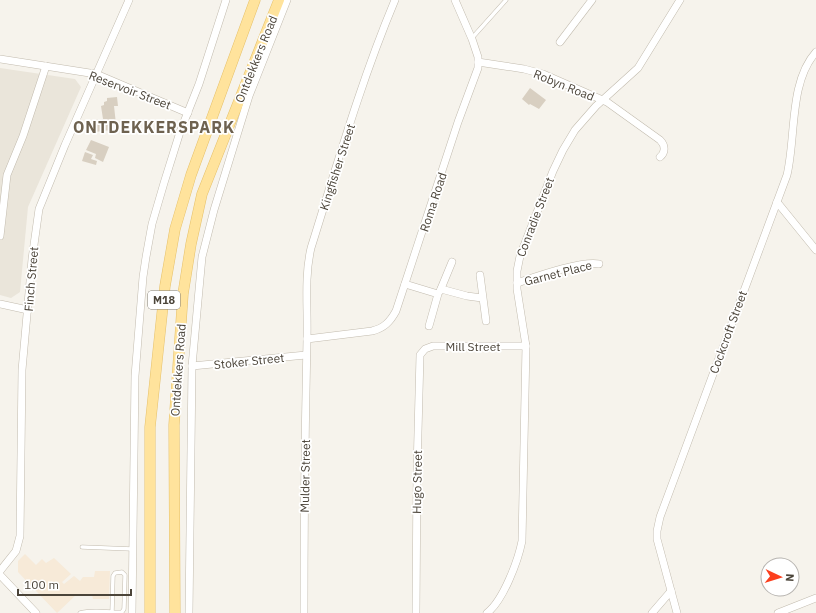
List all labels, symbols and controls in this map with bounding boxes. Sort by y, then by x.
street label: Ontdekkers Road [232,13,280,105]
street label: Robyn Road [531,66,597,104]
street label: Reservoir Street [87,67,173,113]
district label: ONTDEKKERSPARK [73,117,235,137]
street label: Kingfisher Street [316,122,358,212]
street label: Roma Road [416,170,450,234]
street label: Conradie Street [513,175,557,259]
street label: Finch Street [21,246,41,312]
street label: Garnet Place [523,257,594,289]
street label: Cockcroft Street [706,288,750,376]
road number: M18 [148,291,180,309]
street label: Ontdekkers Road [167,323,189,417]
street label: Mill Street [446,339,500,354]
street label: Stoker Street [213,350,285,372]
street label: Mulder Street [297,439,313,513]
street label: Hugo Street [409,450,425,514]
north arrow [760,557,800,597]
scale bar [18,571,131,597]
text: N [783,573,797,582]
text: 100 m [24,577,59,592]

